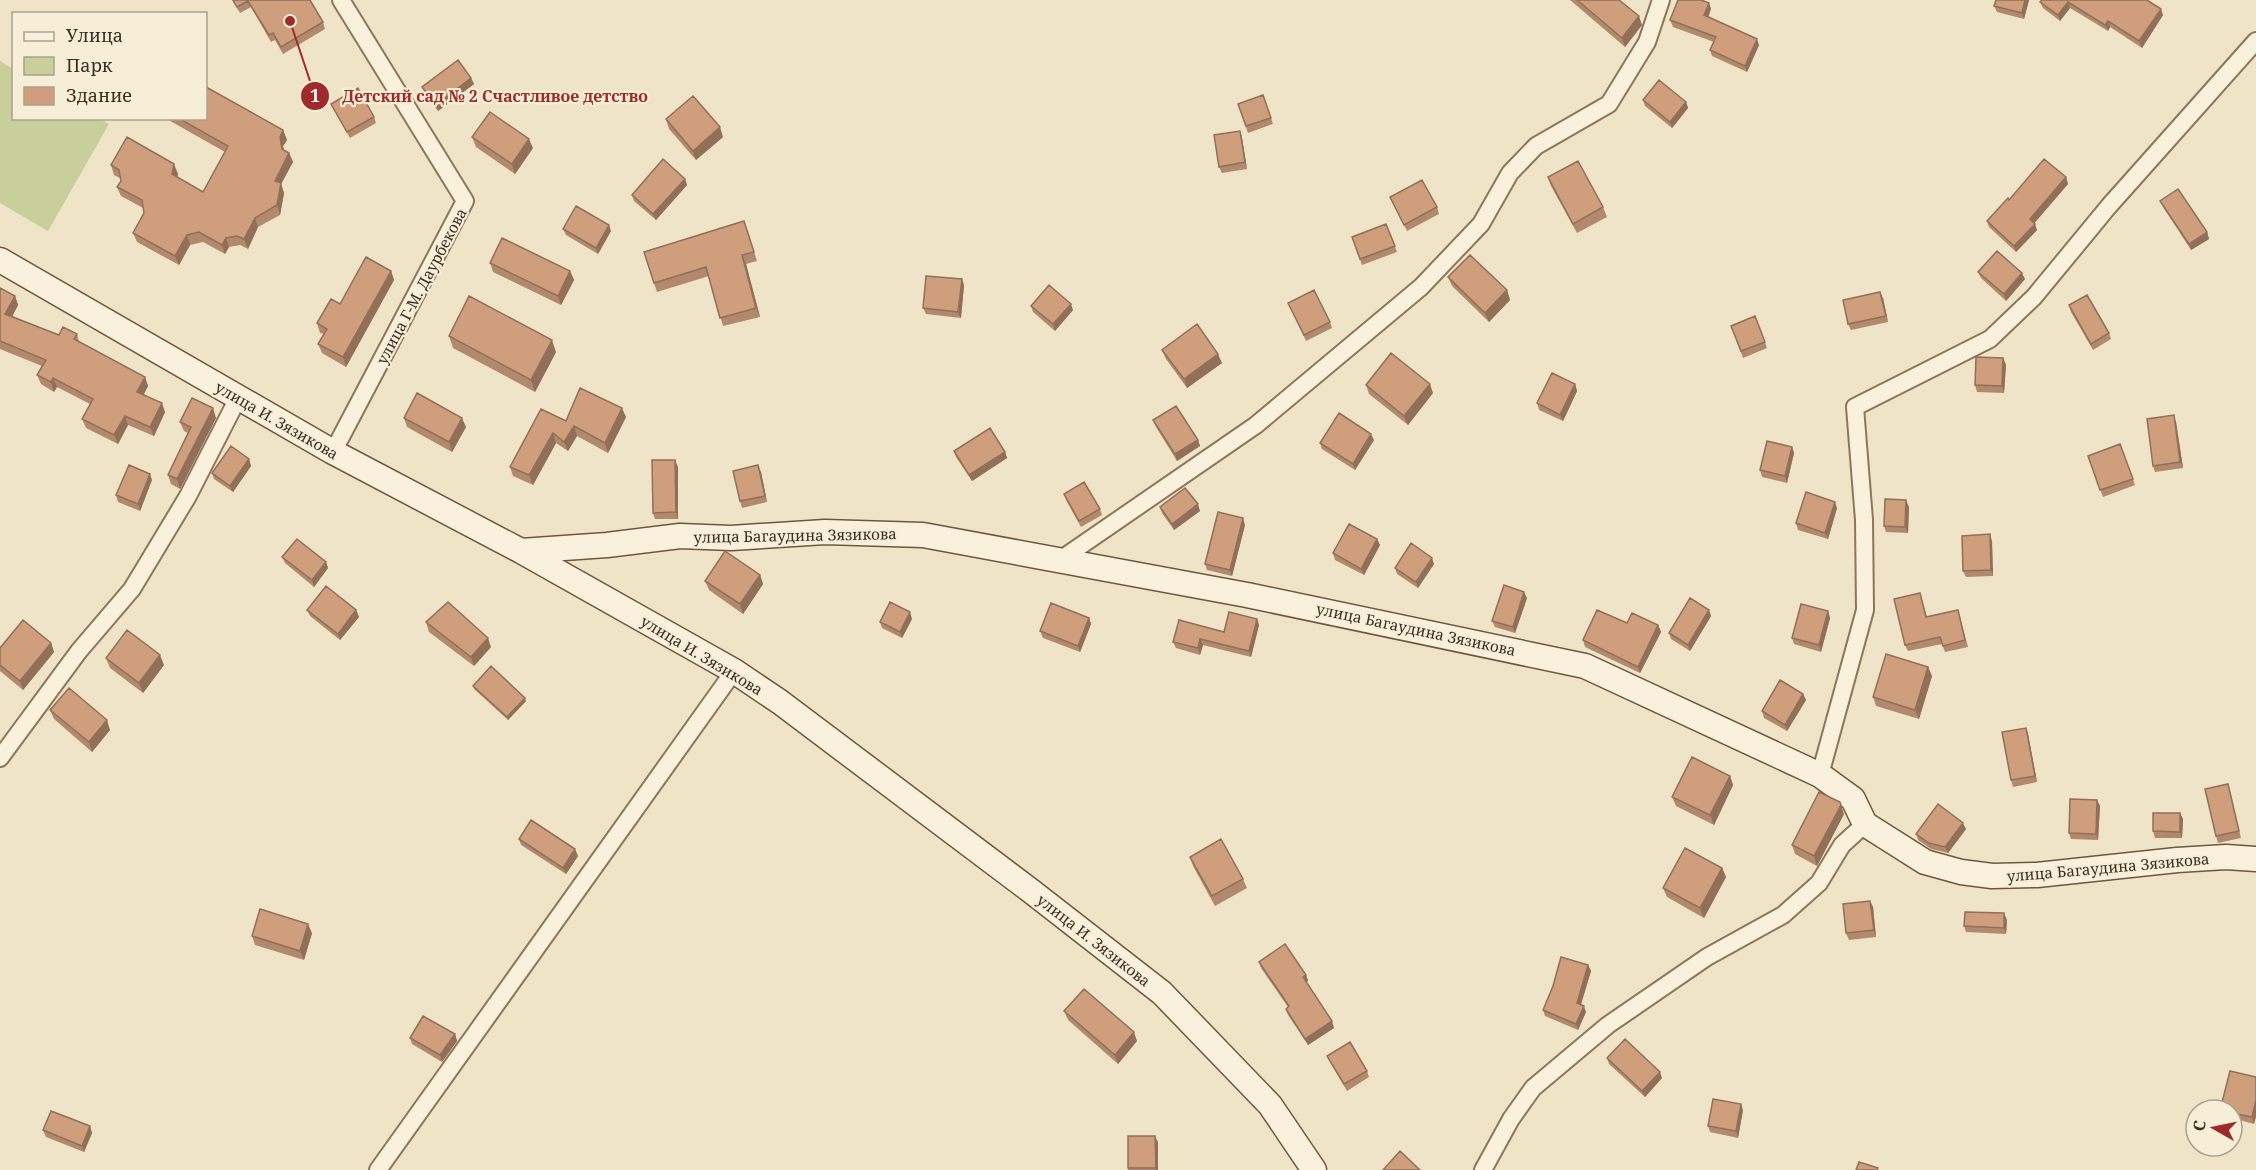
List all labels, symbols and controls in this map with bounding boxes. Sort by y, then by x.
legend [12,12,207,120]
text: Улица [66,23,123,47]
text: Парк [66,53,113,77]
callout: Детский сад № 2 Счастливое детство [300,79,660,113]
text: Здание [66,83,132,107]
text: 1 [310,83,320,107]
text: Детский сад № 2 Счастливое детство [342,85,648,107]
street label: улица Г-М. Даурбекова [371,204,471,368]
street label: улица И. Зязикова [212,377,342,463]
street label: улица Багаудина Зязикова [693,523,897,547]
street label: улица Багаудина Зязикова [1314,598,1518,660]
street label: улица И. Зязикова [637,611,767,699]
street label: улица Багаудина Зязикова [2006,848,2210,886]
street label: улица И. Зязикова [1033,889,1155,991]
north arrow [2184,1098,2244,1158]
text: С [2187,1119,2211,1133]

